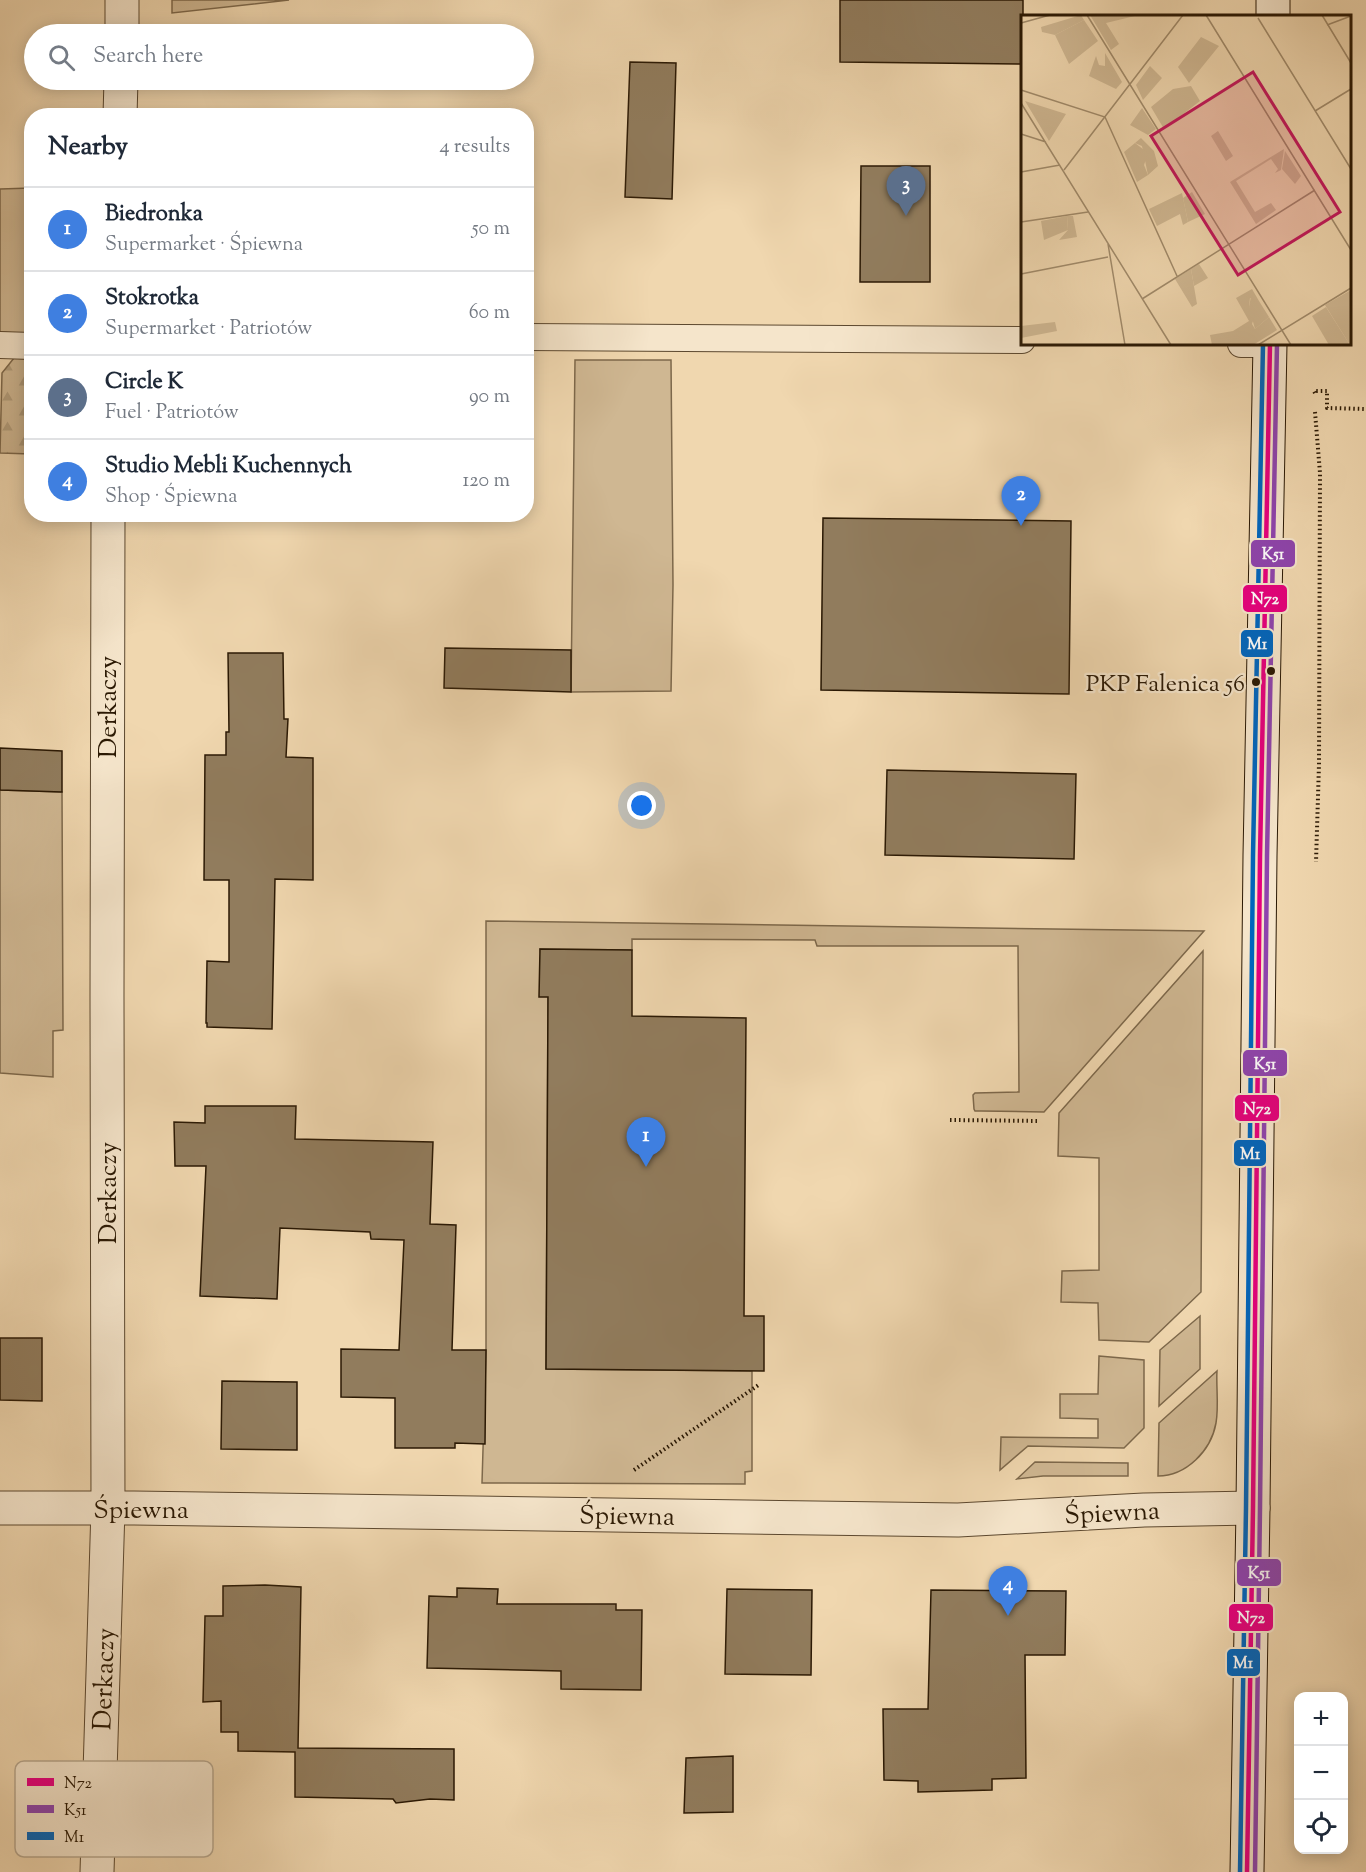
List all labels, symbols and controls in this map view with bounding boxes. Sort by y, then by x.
inset map [1021,15,1351,345]
search box [24,24,534,90]
icon: search [45,41,78,74]
text: Search here [93,41,203,73]
text: Nearby [48,129,128,166]
text: 4 results [439,133,510,162]
pin: 3 [886,166,926,216]
text: Biedronka [105,199,203,231]
text: 1 [64,215,71,244]
text: 50 m [472,215,510,244]
text: Supermarket · Śpiewna [105,231,303,260]
text: Stokrotka [105,283,199,315]
text: 2 [63,299,72,328]
text: 60 m [469,299,510,328]
text: Supermarket · Patriotów [105,315,312,344]
text: Circle K [105,367,183,399]
text: 3 [63,383,72,412]
text: 90 m [469,383,510,412]
text: Fuel · Patriotów [105,399,239,428]
text: Studio Mebli Kuchennych [105,451,352,483]
text: 4 [62,467,73,496]
text: 120 m [462,467,510,496]
pin: 2 [1002,476,1040,526]
text: Shop · Śpiewna [105,483,237,512]
line badge: K51 [1250,539,1296,568]
text: K51 [1262,544,1285,567]
line badge: N72 [1242,584,1288,613]
text: N72 [1251,589,1280,612]
line badge: M1 [1240,629,1274,658]
text: M1 [1247,634,1268,657]
street label: Derkaczy [91,656,128,758]
unlabelled marker [1265,665,1277,677]
place label: PKP Falenica 56 [1086,668,1245,702]
marker: PKP Falenica 56 [1250,676,1262,688]
your location [627,791,656,820]
line badge: K51 [1242,1049,1288,1077]
text: K51 [1254,1054,1277,1077]
line badge: N72 [1234,1094,1280,1122]
text: N72 [1243,1099,1272,1122]
pin: 1 [626,1118,666,1167]
line badge: M1 [1233,1139,1267,1167]
street label: Derkaczy [91,1142,128,1244]
text: M1 [1240,1144,1261,1167]
street label: Śpiewna [93,1493,189,1530]
street label: Śpiewna [1063,1494,1161,1535]
street label: Śpiewna [579,1498,675,1537]
line badge: K51 [1236,1558,1282,1587]
text: K51 [1248,1563,1271,1586]
pin: 4 [988,1566,1028,1616]
line badge: N72 [1228,1603,1274,1632]
text: N72 [1237,1608,1266,1631]
street label: Derkaczy [85,1627,126,1731]
line badge: M1 [1226,1648,1261,1677]
text: M1 [1233,1653,1254,1676]
map controls [1294,1692,1348,1854]
button: + [1294,1692,1348,1746]
button: − [1294,1746,1348,1800]
legend [15,1761,213,1857]
text: N72 [64,1773,93,1796]
text: K51 [64,1800,87,1823]
button: locate [1294,1800,1348,1854]
text: M1 [64,1827,85,1850]

